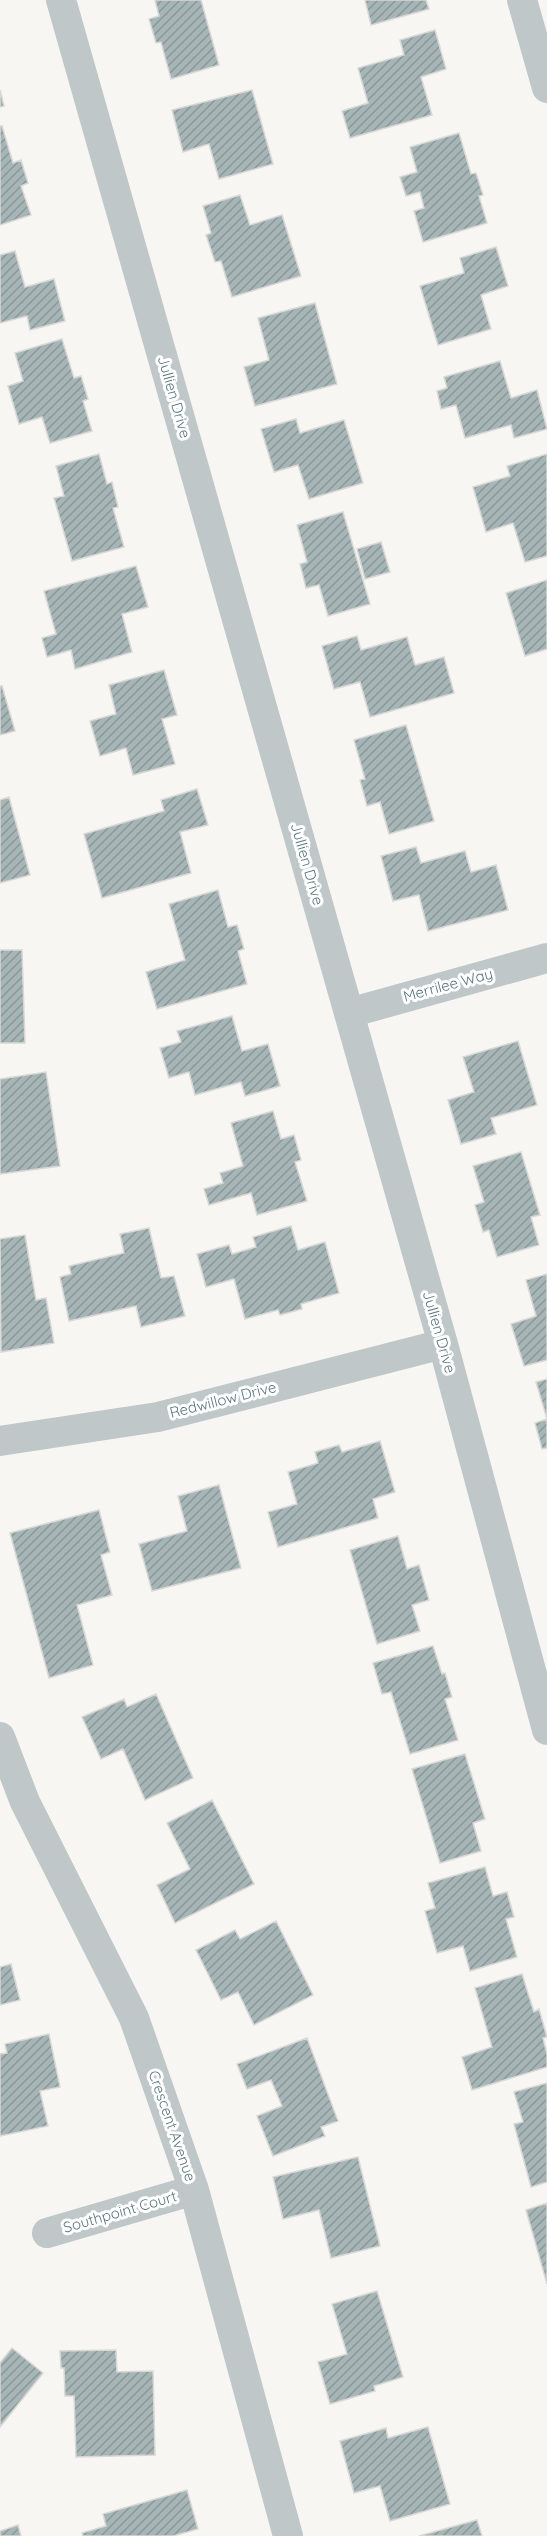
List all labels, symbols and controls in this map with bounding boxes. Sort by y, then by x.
street label: Jullien Drive [154,354,195,440]
street label: Jullien Drive [287,821,328,907]
street label: Merrilee Way [401,963,495,1006]
street label: Jullien Drive [419,1289,460,1375]
street label: Redwillow Drive [168,1377,278,1422]
street label: Crescent Avenue [145,2068,200,2184]
street label: Southpoint Court [61,2186,179,2237]

